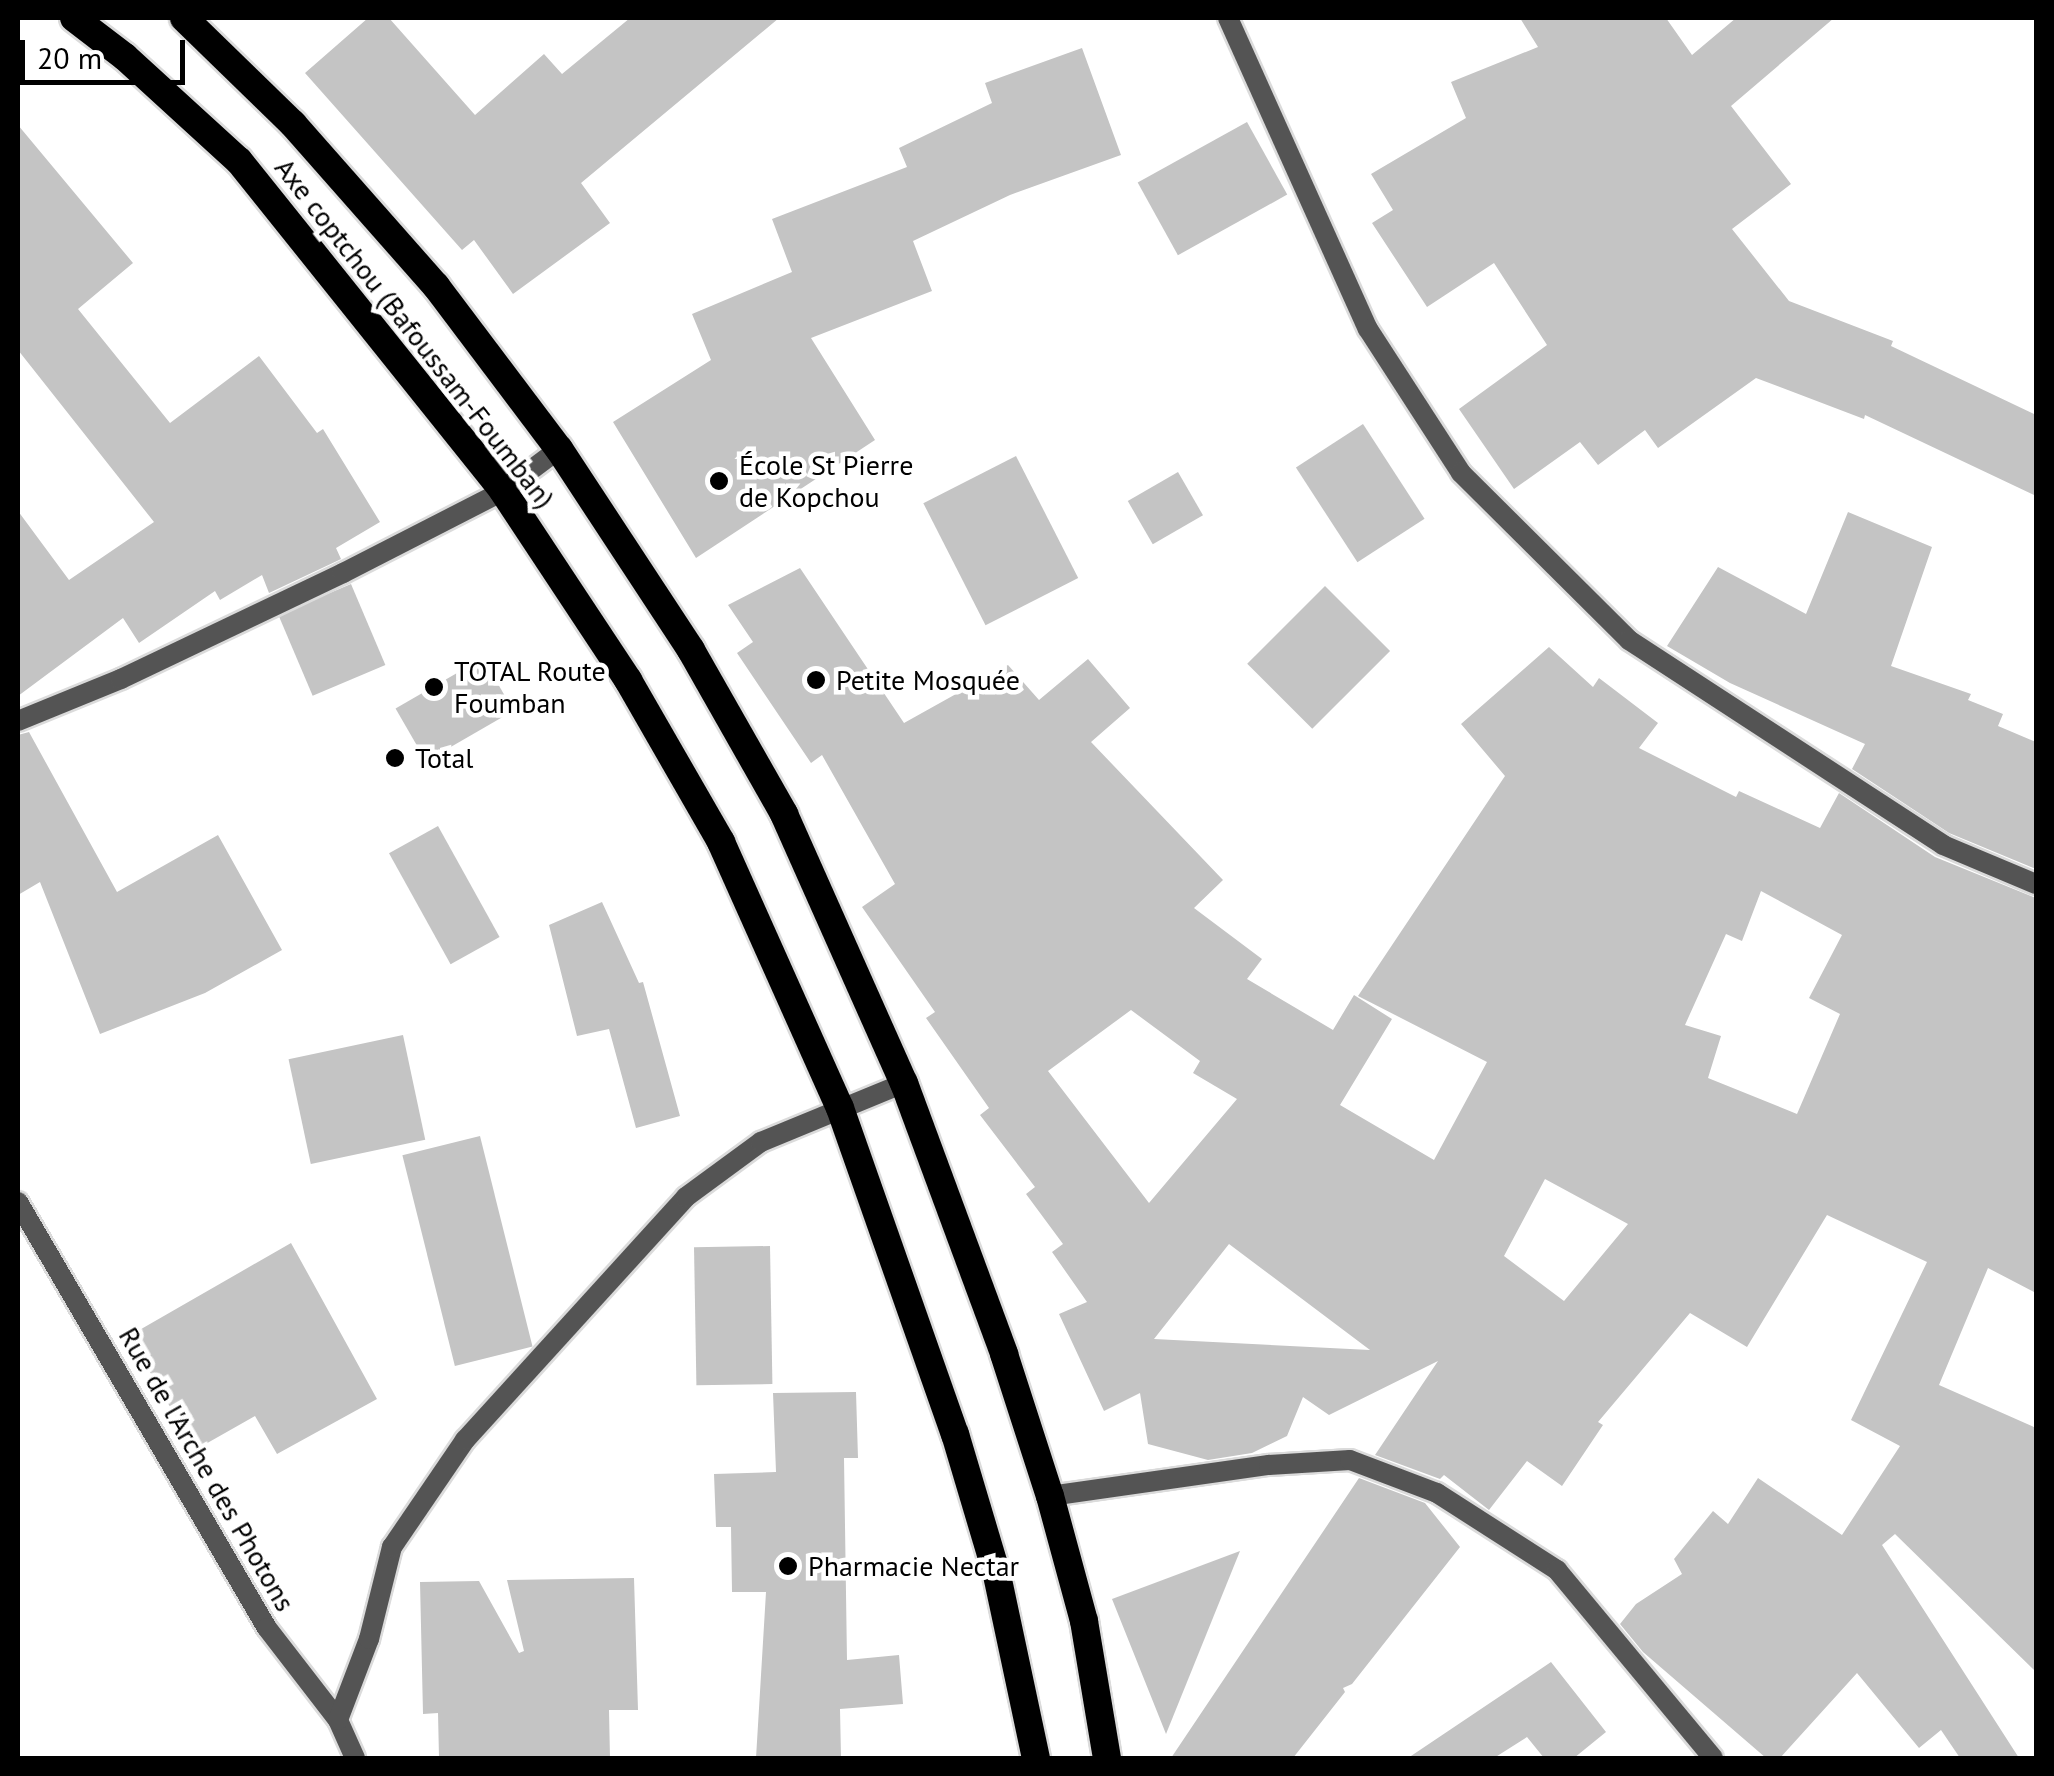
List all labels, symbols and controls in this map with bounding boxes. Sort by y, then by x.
scale bar [25,20,190,82]
text: 20 m [37,38,102,77]
street label: Axe coptchou (Bafoussam-Foumban) [268,152,562,514]
place label: École St Pierre de Kopchou [739,448,913,514]
marker: École St Pierre de Kopchou [708,470,730,492]
place label: TOTAL Route Foumban [454,654,607,720]
place label: Petite Mosquée [836,663,1020,697]
marker: Petite Mosquée [805,669,827,691]
marker: TOTAL Route Foumban [423,676,445,698]
place label: Total [415,741,474,775]
marker: Total [384,747,406,769]
street label: Rue de l'Arche des Photons [112,1321,302,1617]
place label: Pharmacie Nectar [808,1549,1019,1583]
marker: Pharmacie Nectar [777,1555,799,1577]

